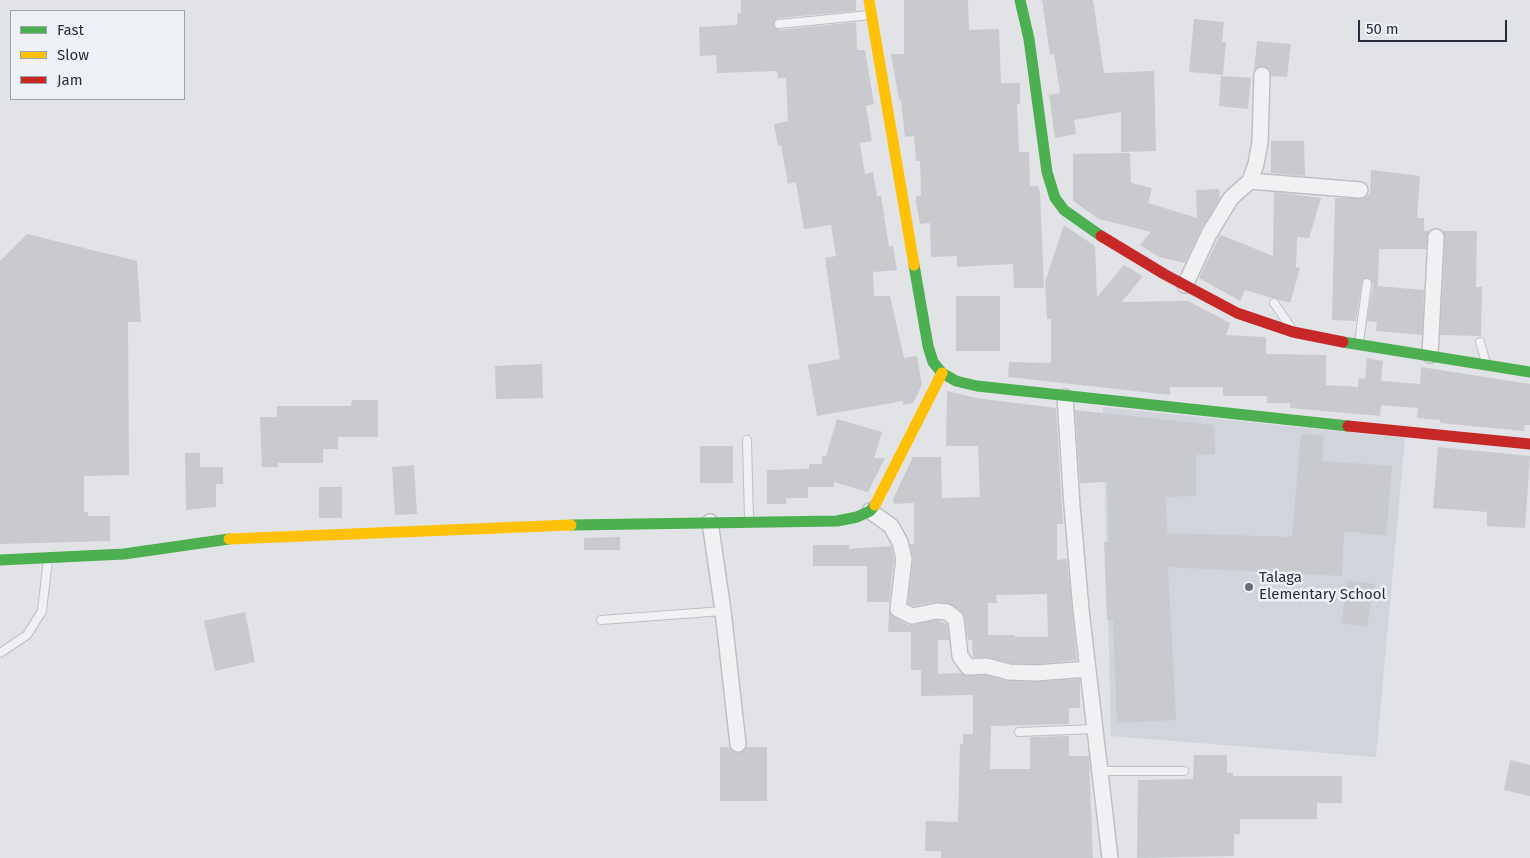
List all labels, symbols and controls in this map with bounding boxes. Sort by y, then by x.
legend [10,10,185,100]
scale bar [1360,10,1509,42]
text: 50 m [1366,20,1399,38]
text: Fast [57,21,84,39]
text: Slow [57,46,89,64]
text: Jam [57,71,83,89]
place label: Talaga Elementary School [1259,569,1386,604]
marker: Talaga Elementary School [1243,581,1255,593]

